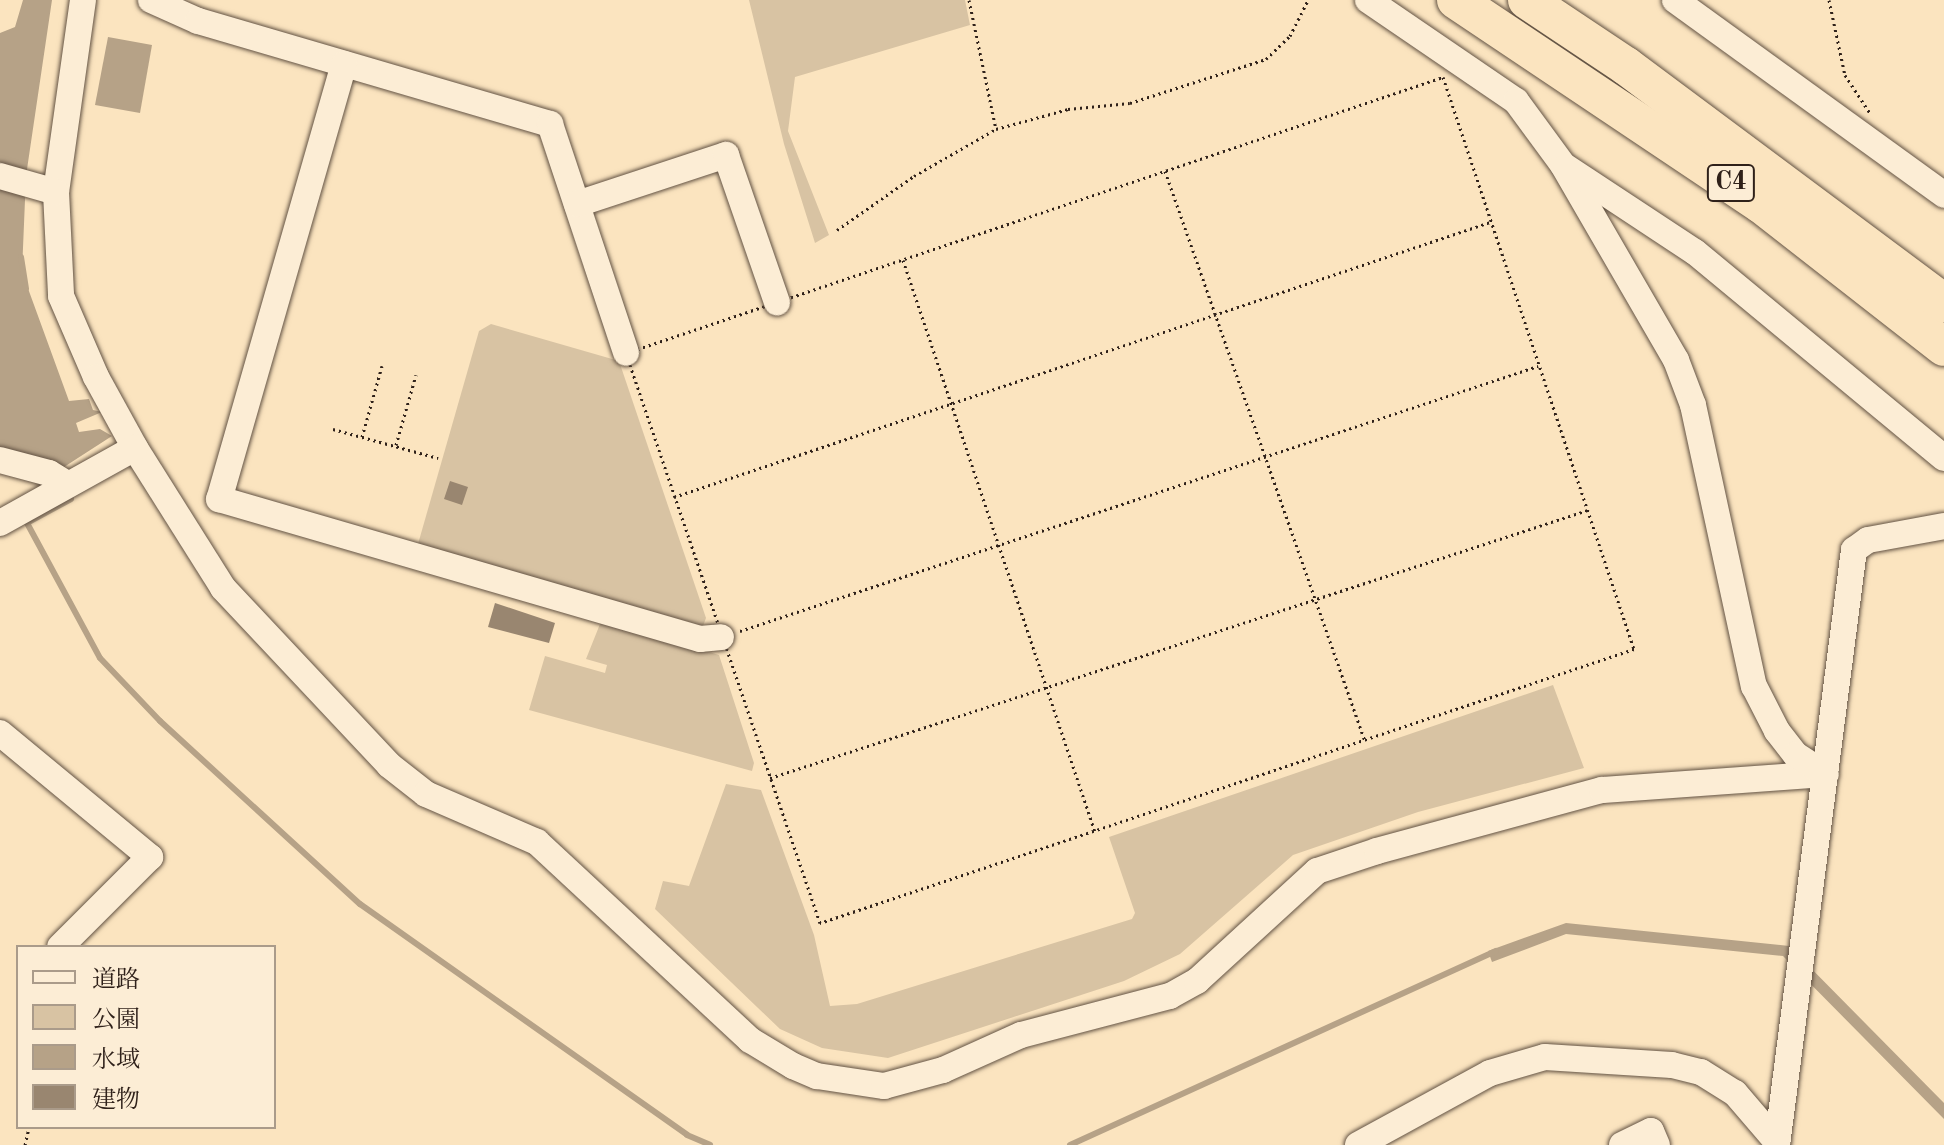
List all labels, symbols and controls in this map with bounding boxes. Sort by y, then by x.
road number: C4 [1705,161,1757,205]
legend [16,945,276,1129]
text: 道路 [92,969,140,993]
text: 公園 [92,1009,140,1033]
text: 水域 [92,1049,140,1073]
text: 建物 [92,1089,140,1113]

